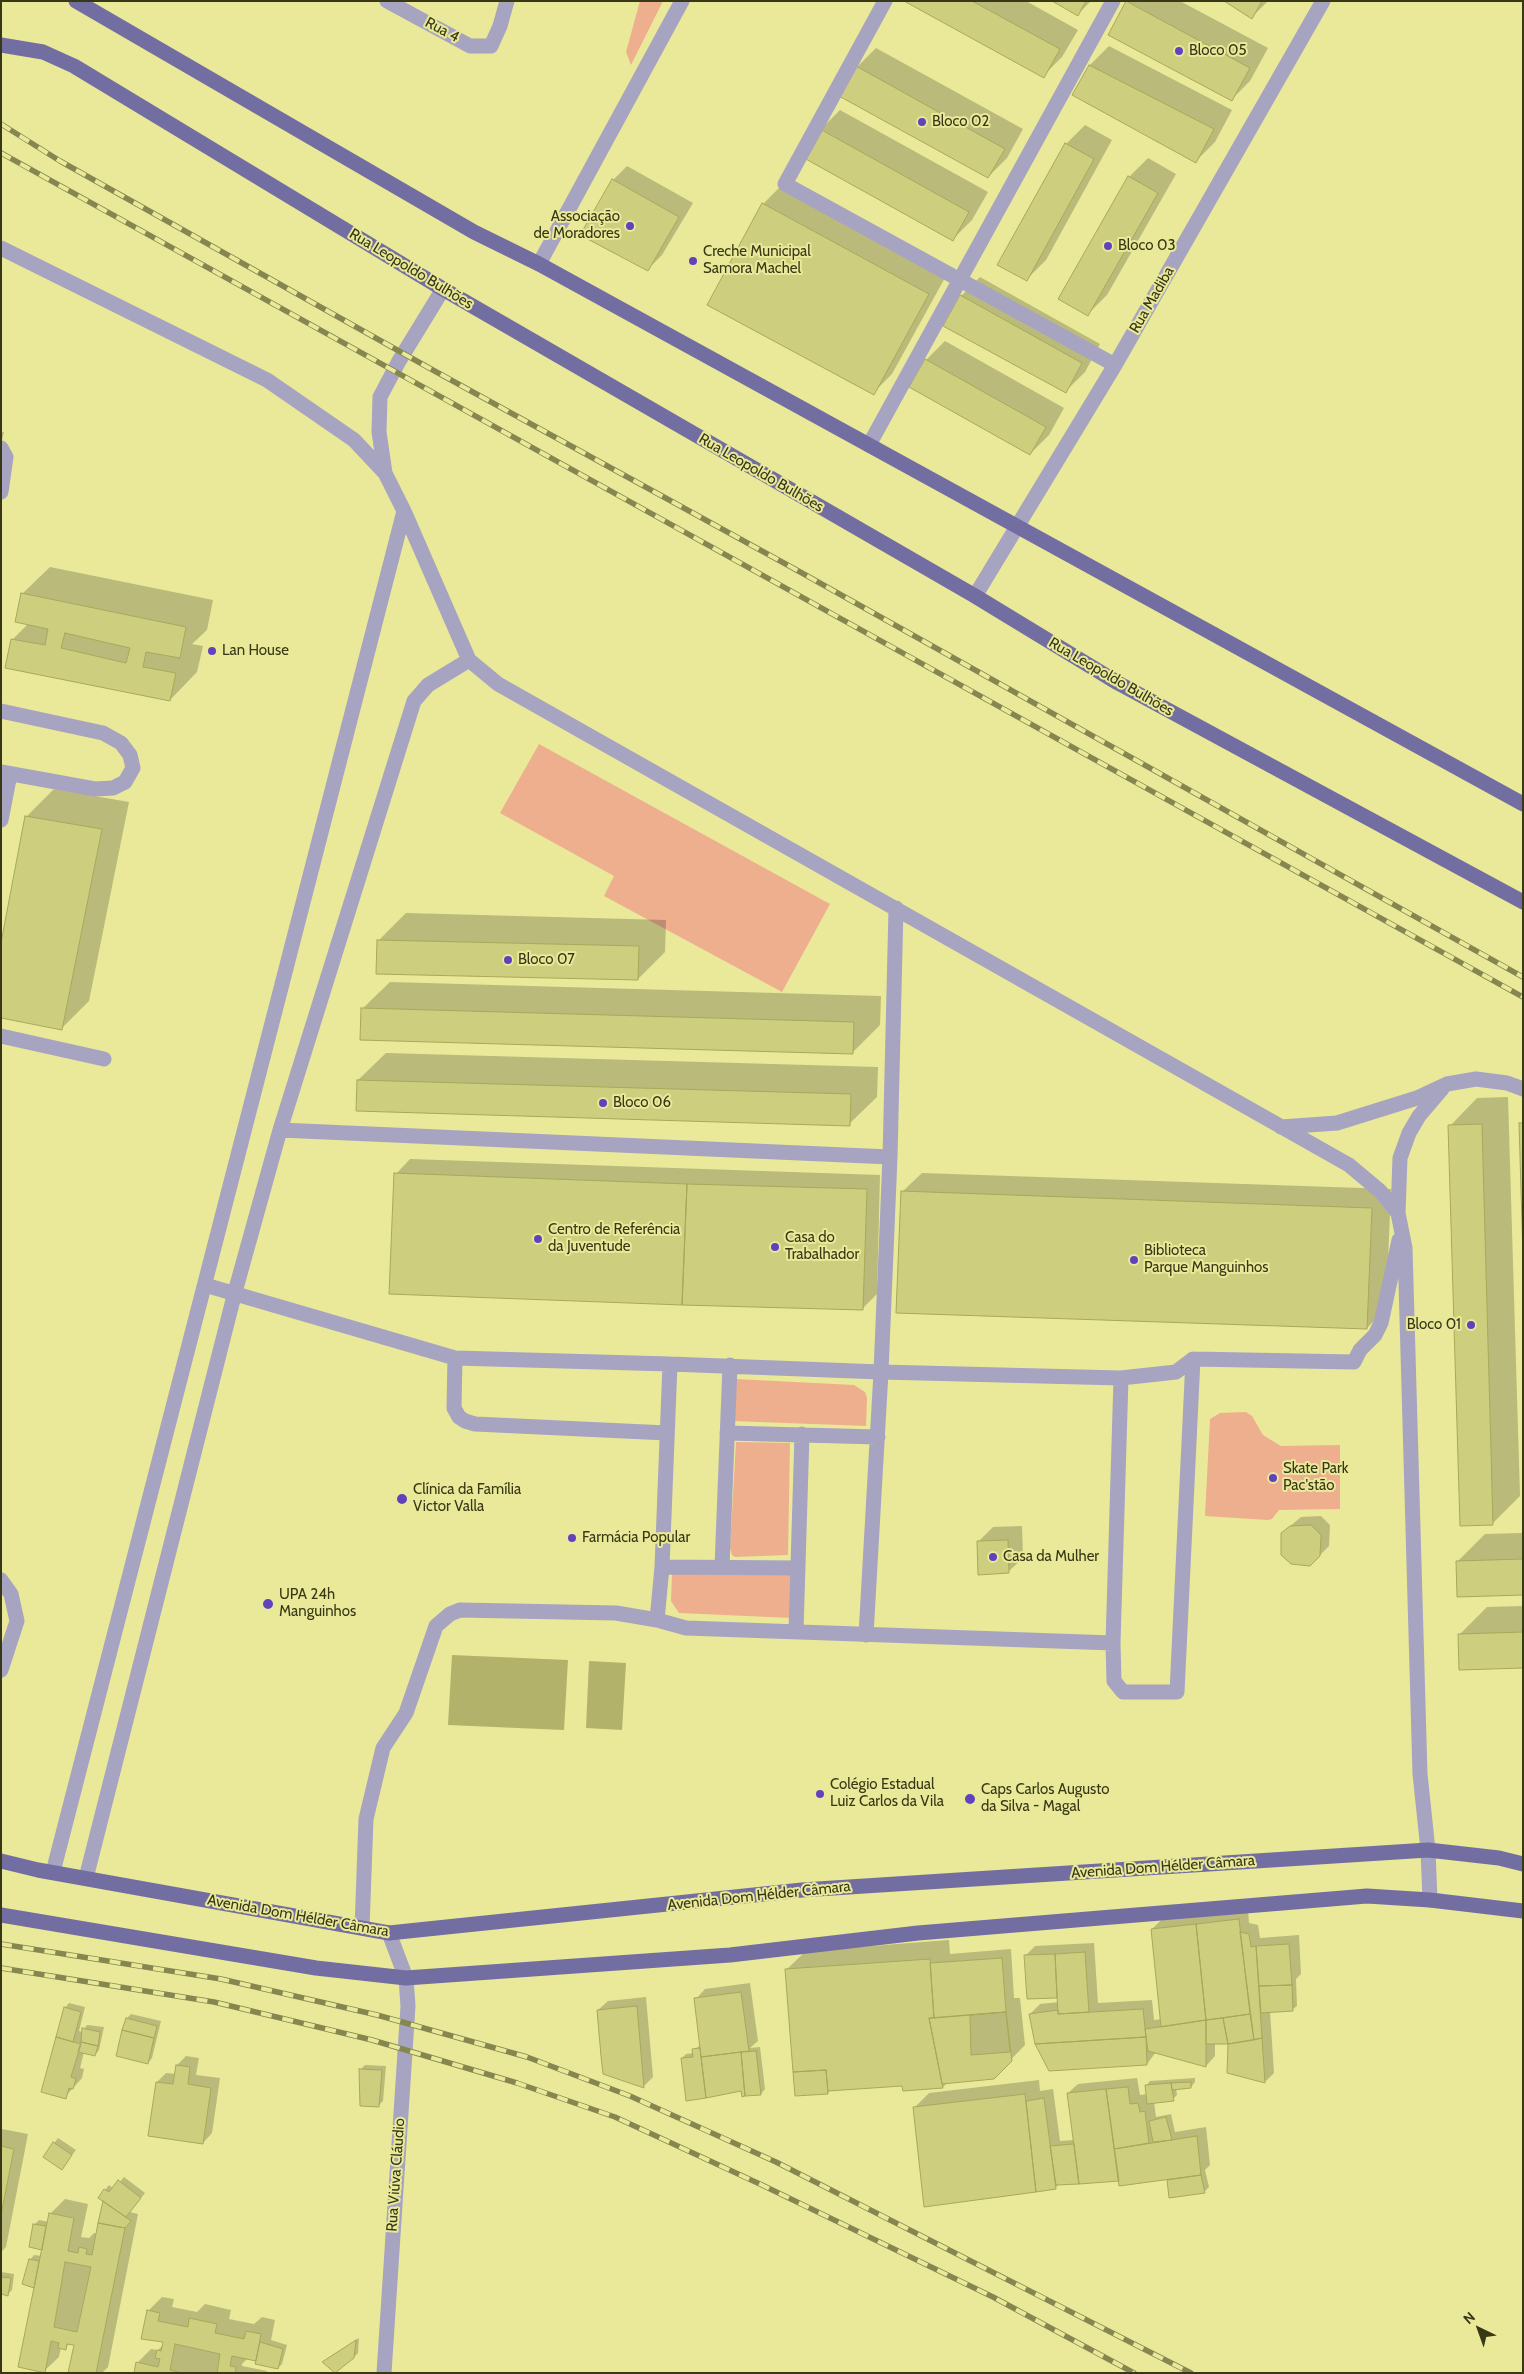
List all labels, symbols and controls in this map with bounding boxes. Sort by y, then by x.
street label: Rua 4 [422,14,462,46]
place label: Bloco 05 [1189,42,1246,60]
marker: Bloco 05 [1173,45,1185,57]
place label: Bloco 02 [932,113,989,131]
marker: Bloco 02 [916,116,928,128]
place label: Associação de Moradores [534,208,620,243]
marker: Associação de Moradores [624,220,636,232]
street label: Rua Leopoldo Bulhões [346,225,476,313]
place label: Bloco 03 [1118,237,1175,255]
marker: Bloco 03 [1102,240,1114,252]
place label: Creche Municipal Samora Machel [703,243,811,278]
marker: Creche Municipal Samora Machel [687,255,699,267]
street label: Rua Madiba [1126,264,1178,336]
street label: Rua Leopoldo Bulhões [695,430,827,516]
street label: Rua Leopoldo Bulhões [1045,634,1177,720]
place label: Lan House [222,642,289,660]
marker: Lan House [206,645,218,657]
place label: Bloco 07 [518,951,575,969]
marker: Bloco 07 [502,954,514,966]
place label: Bloco 06 [613,1094,671,1112]
marker: Bloco 06 [597,1097,609,1109]
place label: Centro de Referência da Juventude [548,1221,680,1256]
place label: Casa do Trabalhador [785,1229,859,1264]
marker: Centro de Referência da Juventude [532,1233,544,1245]
marker: Casa do Trabalhador [769,1241,781,1253]
place label: Biblioteca Parque Manguinhos [1144,1242,1269,1277]
marker: Biblioteca Parque Manguinhos [1128,1254,1140,1266]
place label: Bloco 01 [1407,1316,1461,1334]
marker: Bloco 01 [1465,1319,1477,1331]
place label: Skate Park Pac'stão [1283,1460,1348,1495]
marker: Skate Park Pac'stão [1267,1472,1279,1484]
place label: Clínica da Família Victor Valla [413,1481,521,1516]
marker: Clínica da Família Victor Valla [395,1492,409,1506]
place label: Farmácia Popular [582,1529,690,1547]
marker: Farmácia Popular [566,1532,578,1544]
place label: Casa da Mulher [1003,1548,1099,1566]
marker: Casa da Mulher [987,1551,999,1563]
place label: UPA 24h Manguinhos [279,1586,356,1621]
marker: UPA 24h Manguinhos [261,1597,275,1611]
place label: Colégio Estadual Luiz Carlos da Vila [830,1776,944,1811]
place label: Caps Carlos Augusto da Silva - Magal [981,1781,1110,1816]
marker: Colégio Estadual Luiz Carlos da Vila [814,1788,826,1800]
marker: Caps Carlos Augusto da Silva - Magal [963,1792,977,1806]
street label: Avenida Dom Hélder Câmara [1071,1852,1255,1882]
street label: Avenida Dom Hélder Câmara [667,1877,851,1915]
street label: Avenida Dom Hélder Câmara [206,1891,390,1941]
street label: Rua Viúva Cláudio [383,2118,409,2232]
north arrow [1454,2304,1504,2354]
text: N [1459,2308,1479,2328]

